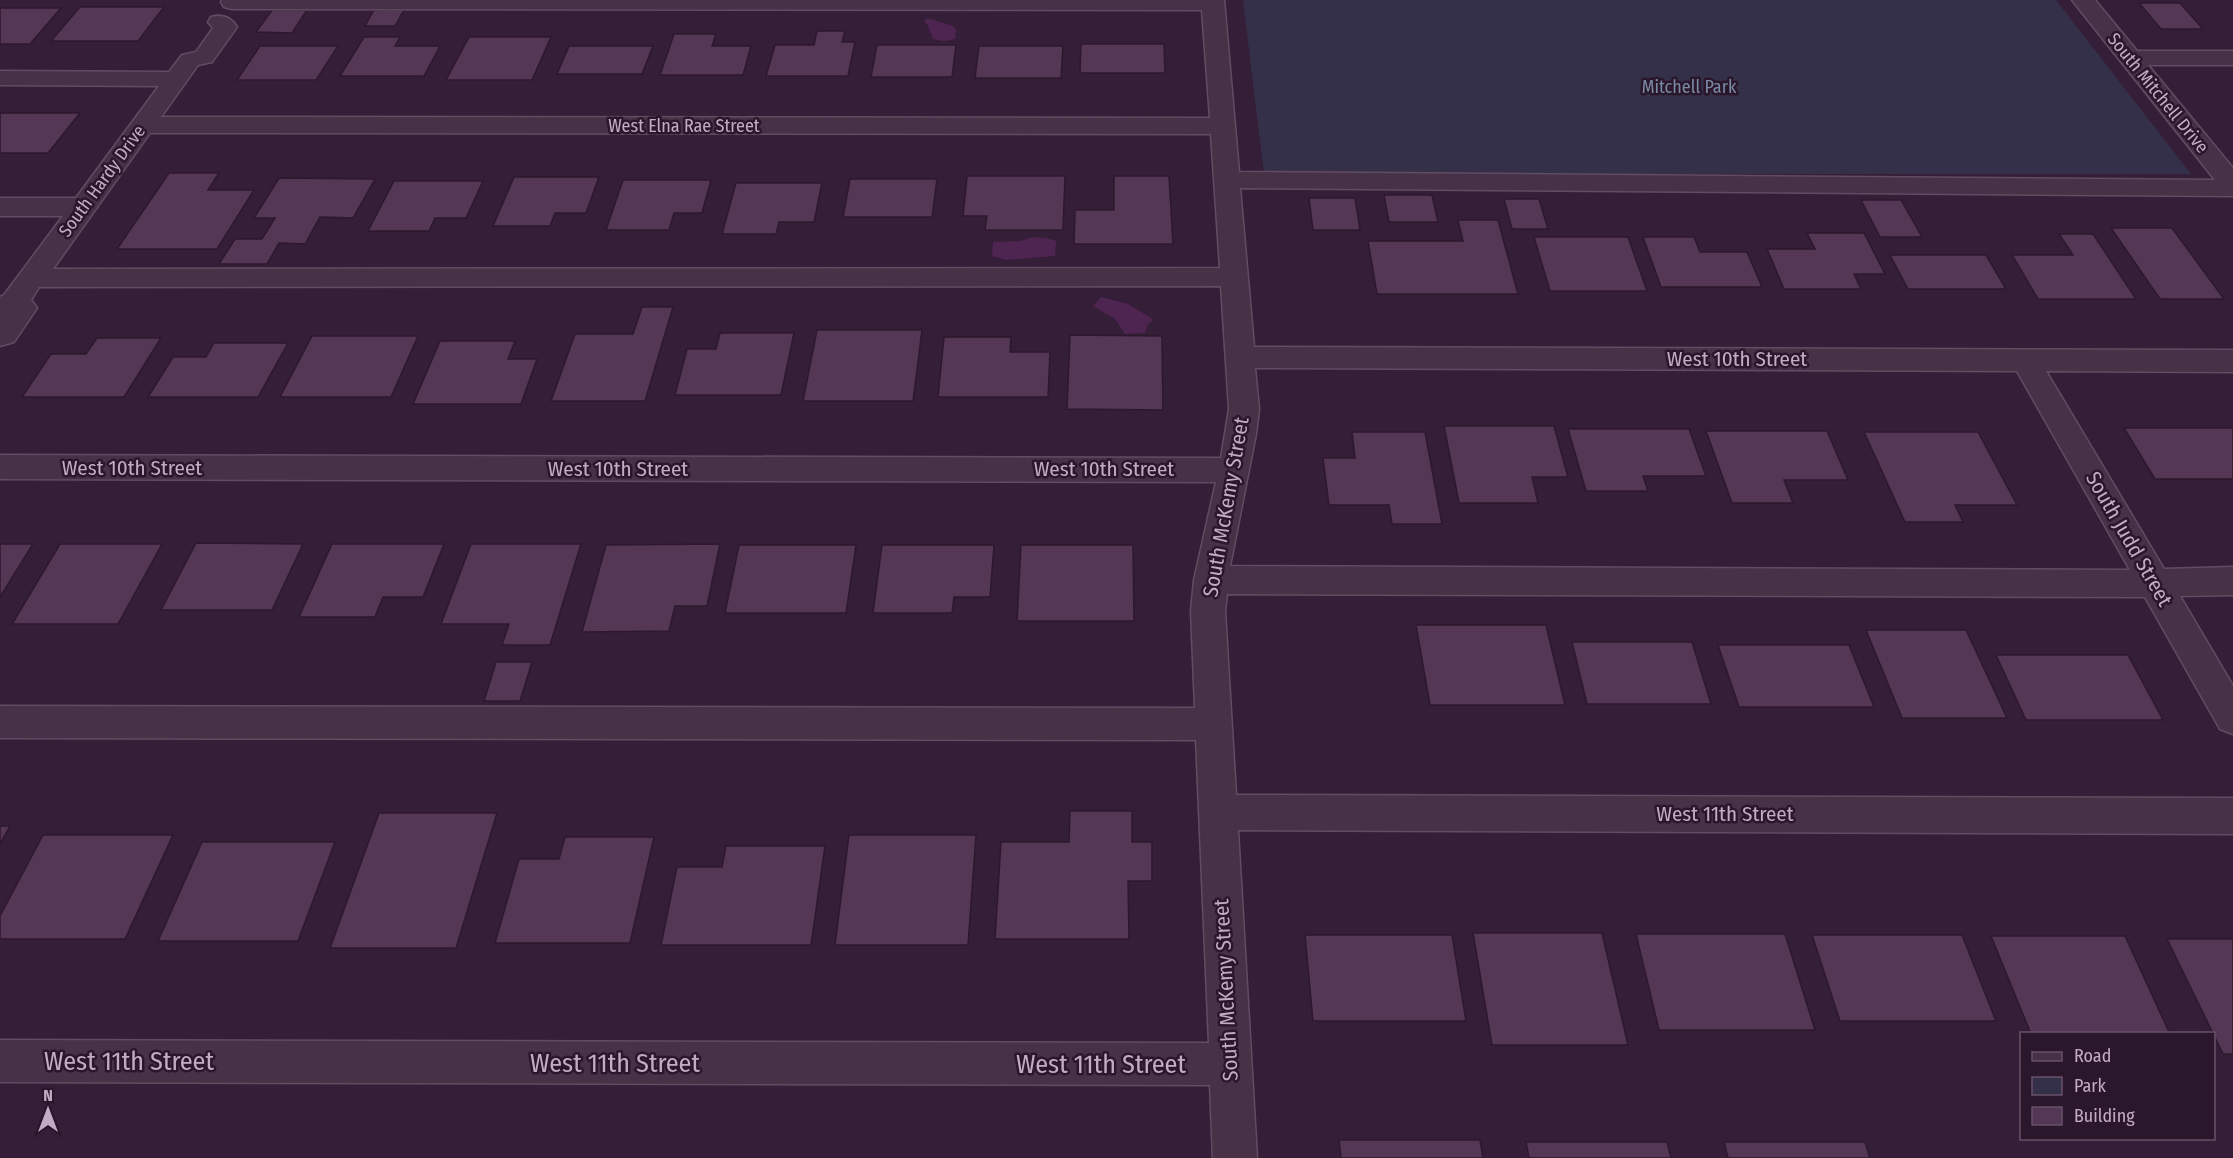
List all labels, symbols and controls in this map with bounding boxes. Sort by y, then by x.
street label: South Mitchell Drive [2103,28,2213,158]
park label: Mitchell Park [1642,76,1737,98]
street label: West Elna Rae Street [608,115,760,137]
street label: South Hardy Drive [54,121,150,241]
street label: West 10th Street [1667,346,1807,372]
street label: South McKemy Street [1197,415,1255,599]
street label: West 10th Street [62,455,202,481]
street label: West 10th Street [548,456,688,482]
street label: West 10th Street [1034,456,1174,482]
street label: South Judd Street [2080,467,2178,611]
street label: West 11th Street [1656,801,1794,827]
street label: South McKemy Street [1208,898,1244,1082]
legend [2020,1032,2215,1140]
text: Road [2074,1045,2111,1067]
street label: West 11th Street [44,1046,214,1077]
street label: West 11th Street [530,1048,700,1079]
street label: West 11th Street [1016,1049,1186,1080]
text: Park [2074,1075,2107,1097]
north arrow [18,1080,78,1140]
text: N [43,1086,53,1105]
text: Building [2074,1105,2135,1127]

